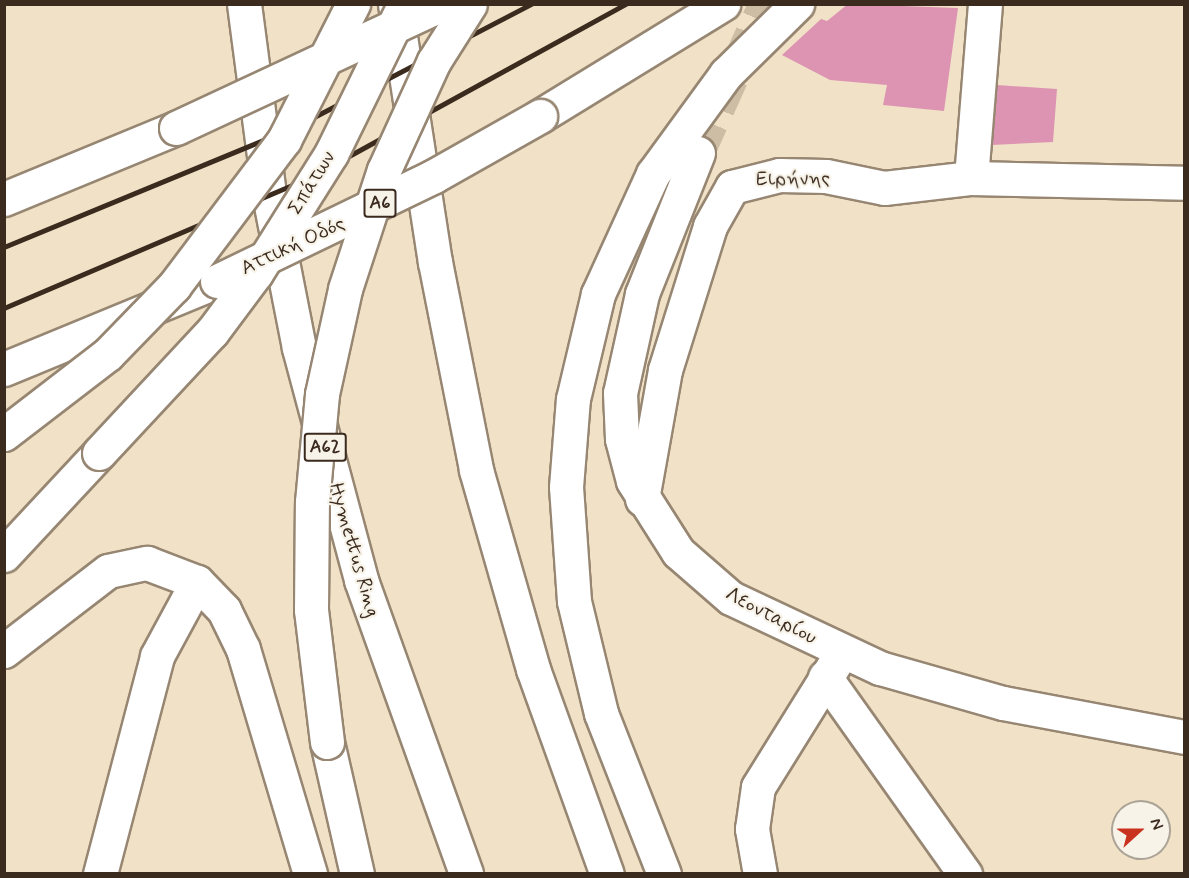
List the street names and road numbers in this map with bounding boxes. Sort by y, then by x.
street label: Σπάτων [283,147,341,219]
street label: Ειρήνης [756,166,830,192]
road number: Α6 [364,188,397,218]
street label: Αττική Οδός [237,211,349,281]
road number: Α62 [302,432,348,462]
street label: Hymettus Ring [324,482,384,618]
street label: Λεονταρίου [721,582,821,650]

